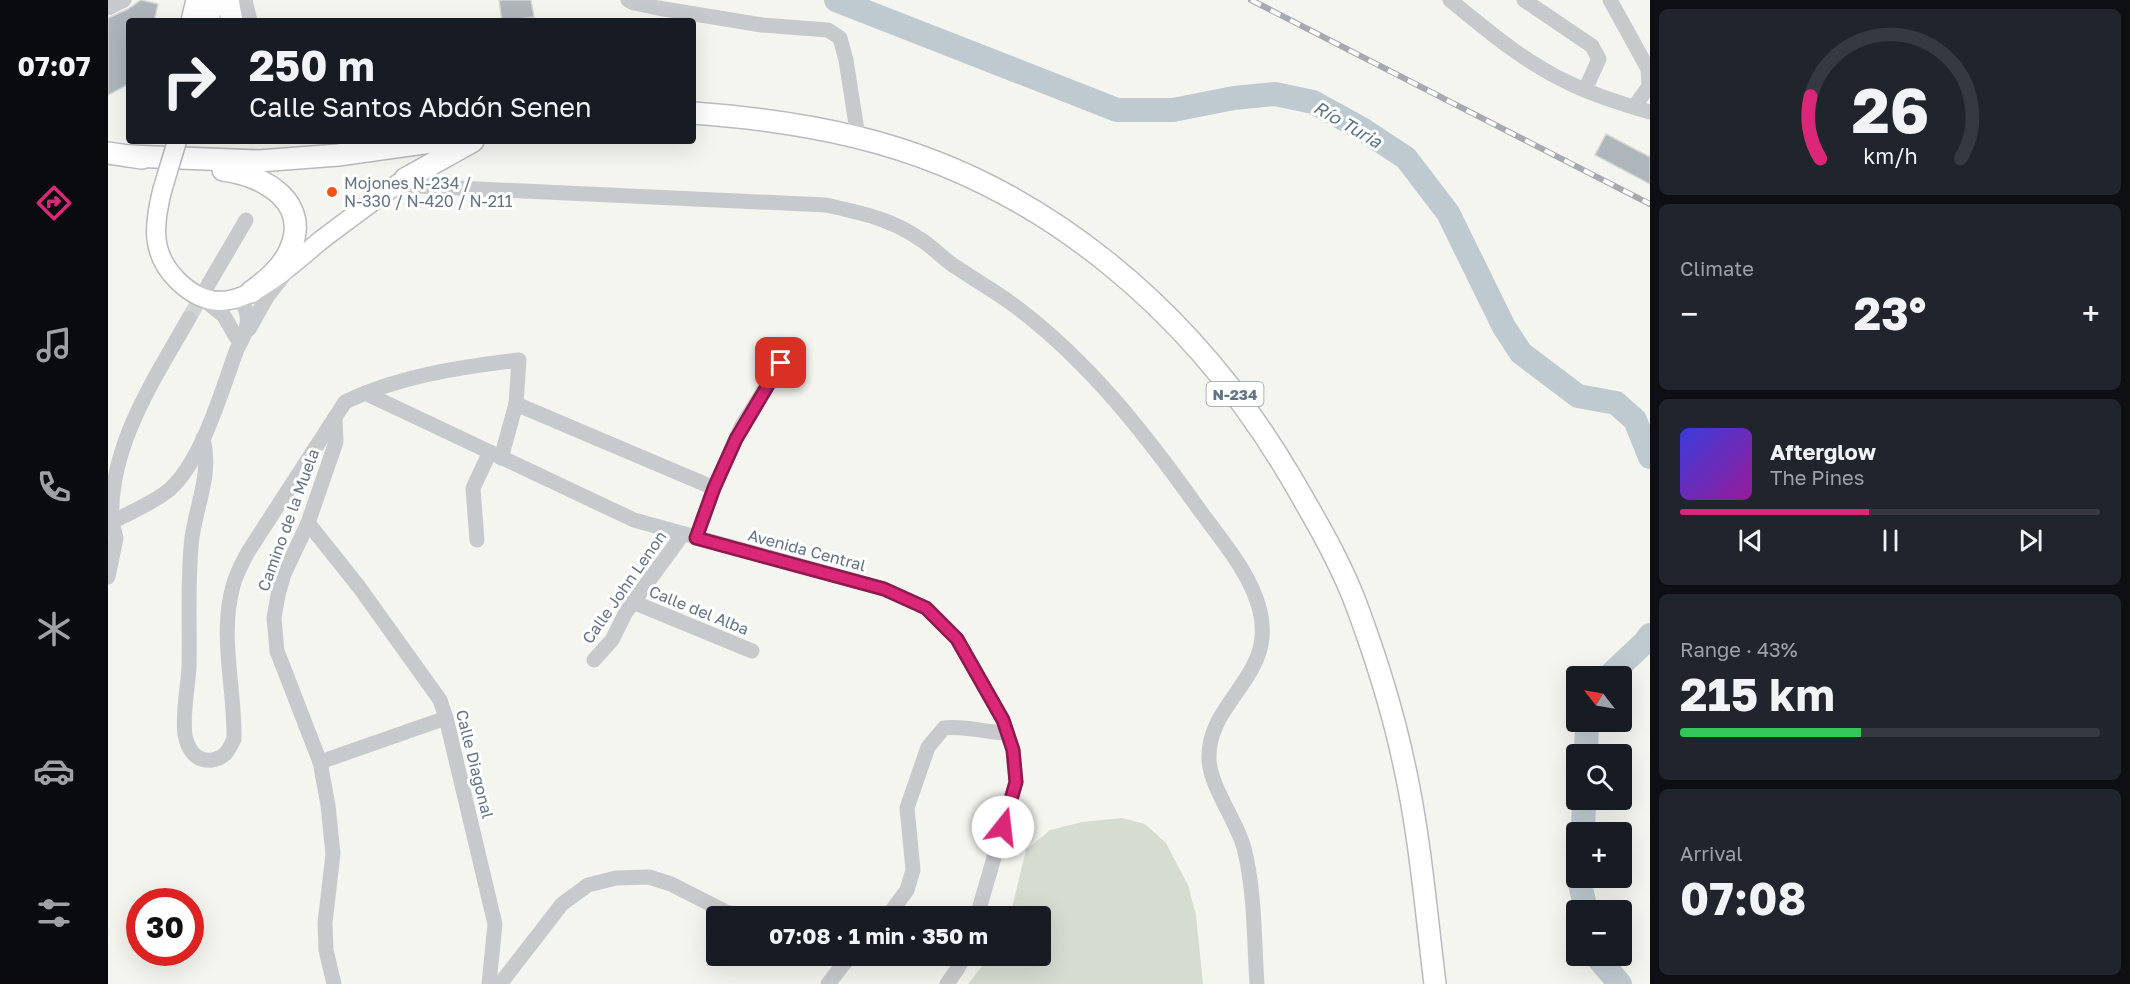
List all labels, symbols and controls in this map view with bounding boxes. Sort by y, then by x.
text: 250 m [249,40,375,90]
icon: right [150,42,228,120]
text: 07:07 [17,50,91,82]
text: 26 [1851,72,1929,147]
text: Calle Santos Abdón Senen [249,91,592,123]
water label: Río Turia [1310,96,1387,153]
text: km/h [1863,143,1917,169]
place label: Mojones N-234 / N-330 / N-420 / N-211 [344,173,513,211]
icon: directions [33,182,75,224]
marker: Mojones N-234 / N-330 / N-420 / N-211 [325,185,339,199]
text: Climate [1680,256,1754,280]
text: 23° [1854,286,1926,340]
text: − [1680,294,1698,333]
text: + [2082,294,2100,333]
icon: music [33,324,75,366]
pin [755,337,806,388]
icon: arrive [764,346,797,379]
road number: N-234 [1206,382,1264,406]
text: Afterglow [1770,438,1876,465]
street label: Camino de la Muela [253,446,323,594]
text: The Pines [1770,465,1864,489]
icon: phone [33,466,75,508]
icon: previous [1734,524,1767,557]
icon: pause [1874,524,1907,557]
icon: next [2014,524,2047,557]
street label: Avenida Central [746,525,868,575]
street label: Calle John Lenon [578,527,670,647]
street label: Calle del Alba [646,581,752,639]
icon: climate [33,608,75,650]
text: Range · 43% [1680,637,1798,661]
north arrow [1566,666,1632,732]
map controls [1566,666,1632,966]
text: 215 km [1680,667,1835,721]
street label: Calle Diagonal [452,708,498,820]
button: search [1566,744,1632,810]
icon: car [33,750,75,792]
position arrow [971,795,1035,859]
button: + [1566,822,1632,888]
text: Arrival [1680,841,1743,865]
text: 07:08 [1680,871,1806,925]
speed limit sign: 30 [126,888,204,966]
icon: filters [33,892,75,934]
button: − [1566,900,1632,966]
text: 07:08 · 1 min · 350 m [769,922,988,949]

